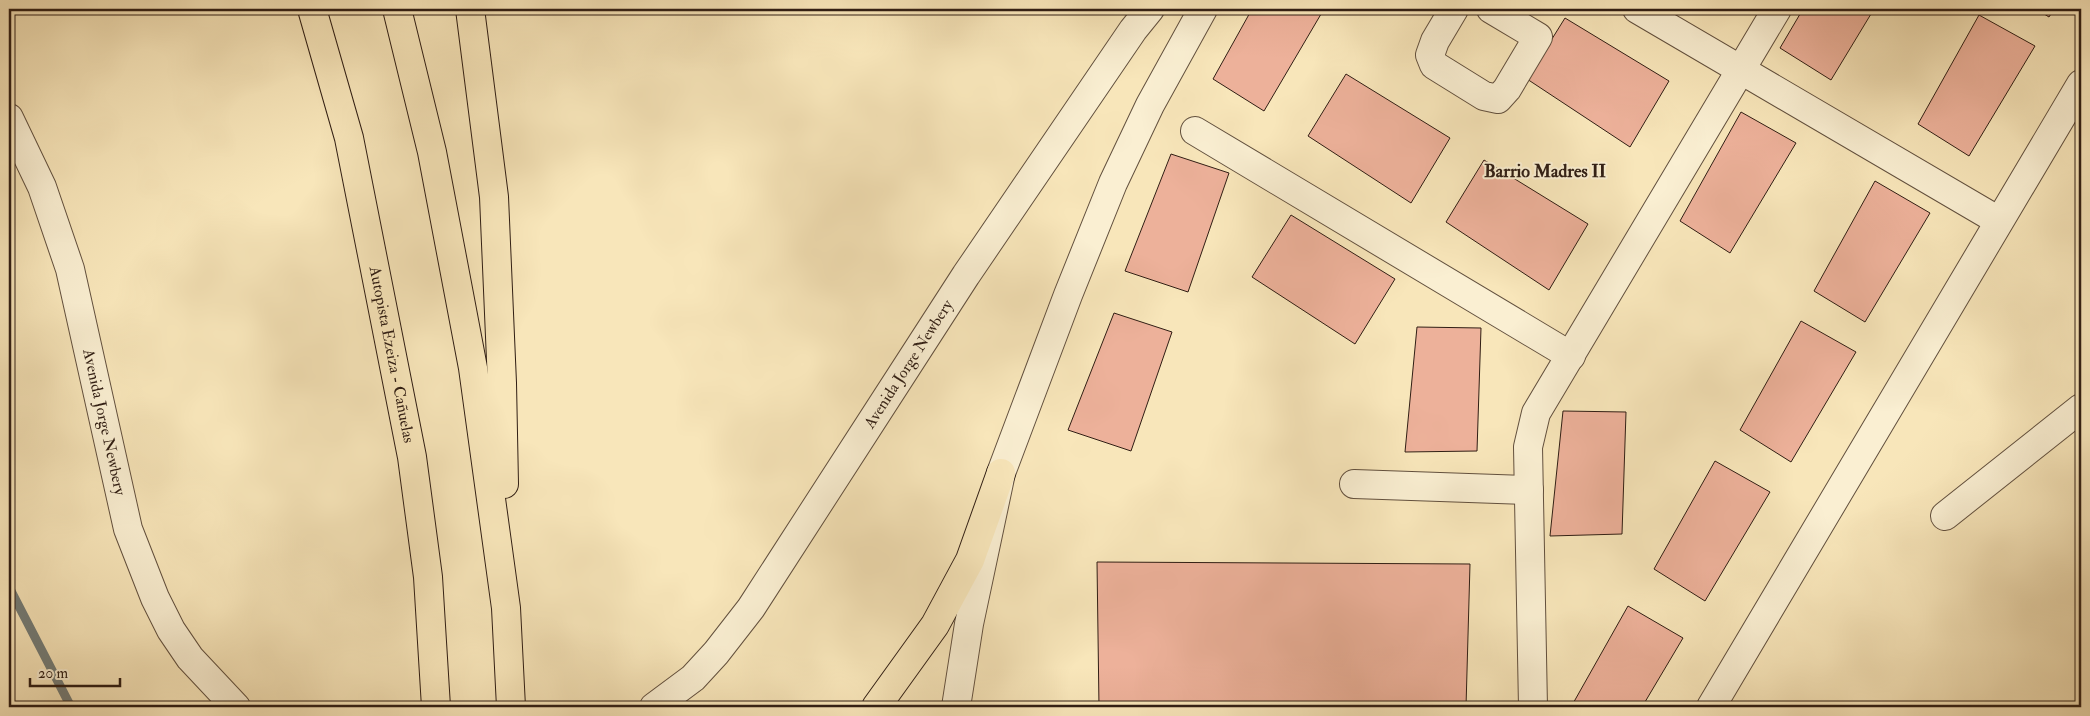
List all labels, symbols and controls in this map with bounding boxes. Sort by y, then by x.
district label: Barrio Madres II [1484,160,1606,183]
street label: Autopista Ezeiza - Cañuelas [364,264,419,445]
street label: Avenida Jorge Newbery [859,295,958,433]
street label: Avenida Jorge Newbery [78,346,130,498]
scale bar [30,656,120,688]
text: 20 m [38,664,68,683]

